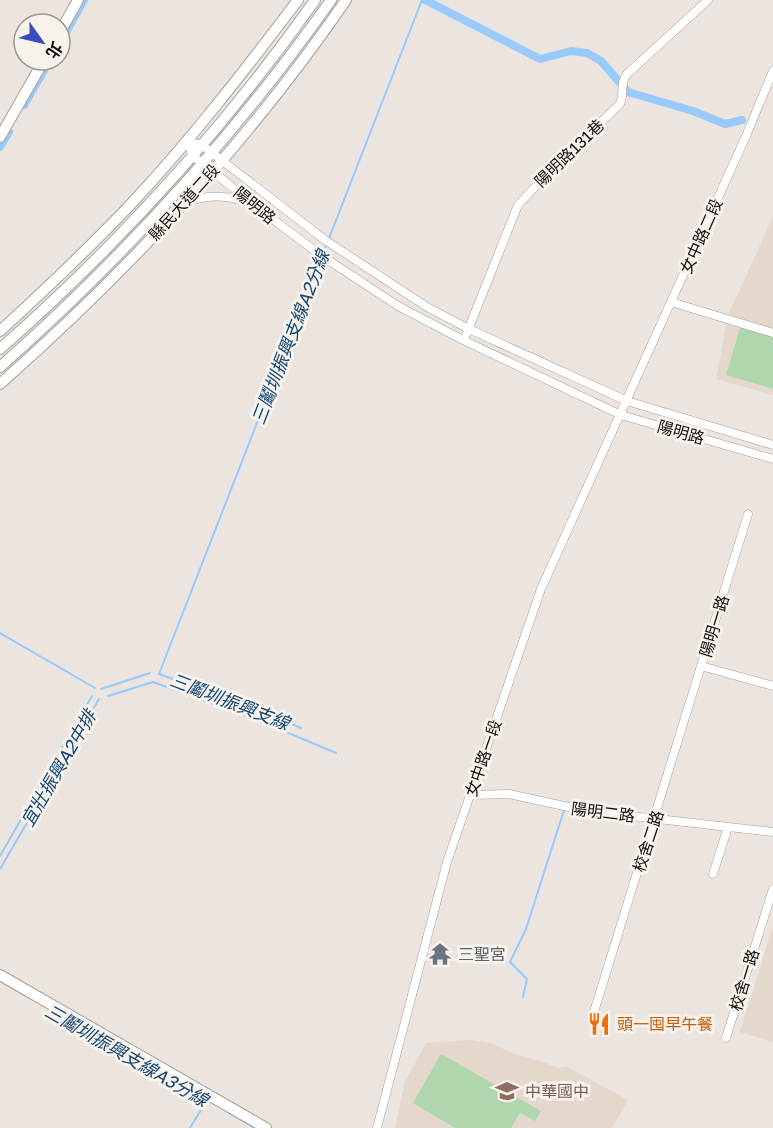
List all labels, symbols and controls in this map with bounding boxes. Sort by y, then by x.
north arrow [12,12,72,72]
text: 北 [42,38,67,63]
street label: 陽明路131巷 [530,115,608,191]
street label: 縣民大道二段 [144,160,224,244]
street label: 陽明路 [230,182,280,228]
street label: 女中路二段 [676,195,726,277]
water label: 三鬮圳振興支線A2分線 [247,245,334,427]
street label: 陽明路 [655,416,707,448]
street label: 陽明一路 [695,592,733,660]
water label: 三鬮圳振興支線 [167,668,295,735]
water label: 宜壯振興A2中排 [16,704,101,830]
street label: 女中路一段 [461,717,505,799]
street label: 陽明二路 [570,798,636,826]
street label: 校舍二路 [629,807,667,875]
temple icon: 三聖宮 [427,941,453,967]
place label: 三聖宮 [458,944,506,964]
street label: 校舍一路 [725,946,763,1014]
water label: 三鬮圳振興支線A3分線 [42,999,214,1112]
restaurant icon: 頭一囤早午餐 [586,1011,612,1037]
place label: 頭一囤早午餐 [617,1014,713,1034]
school or university icon: 中華國中 [494,1078,520,1104]
place label: 中華國中 [525,1081,589,1101]

